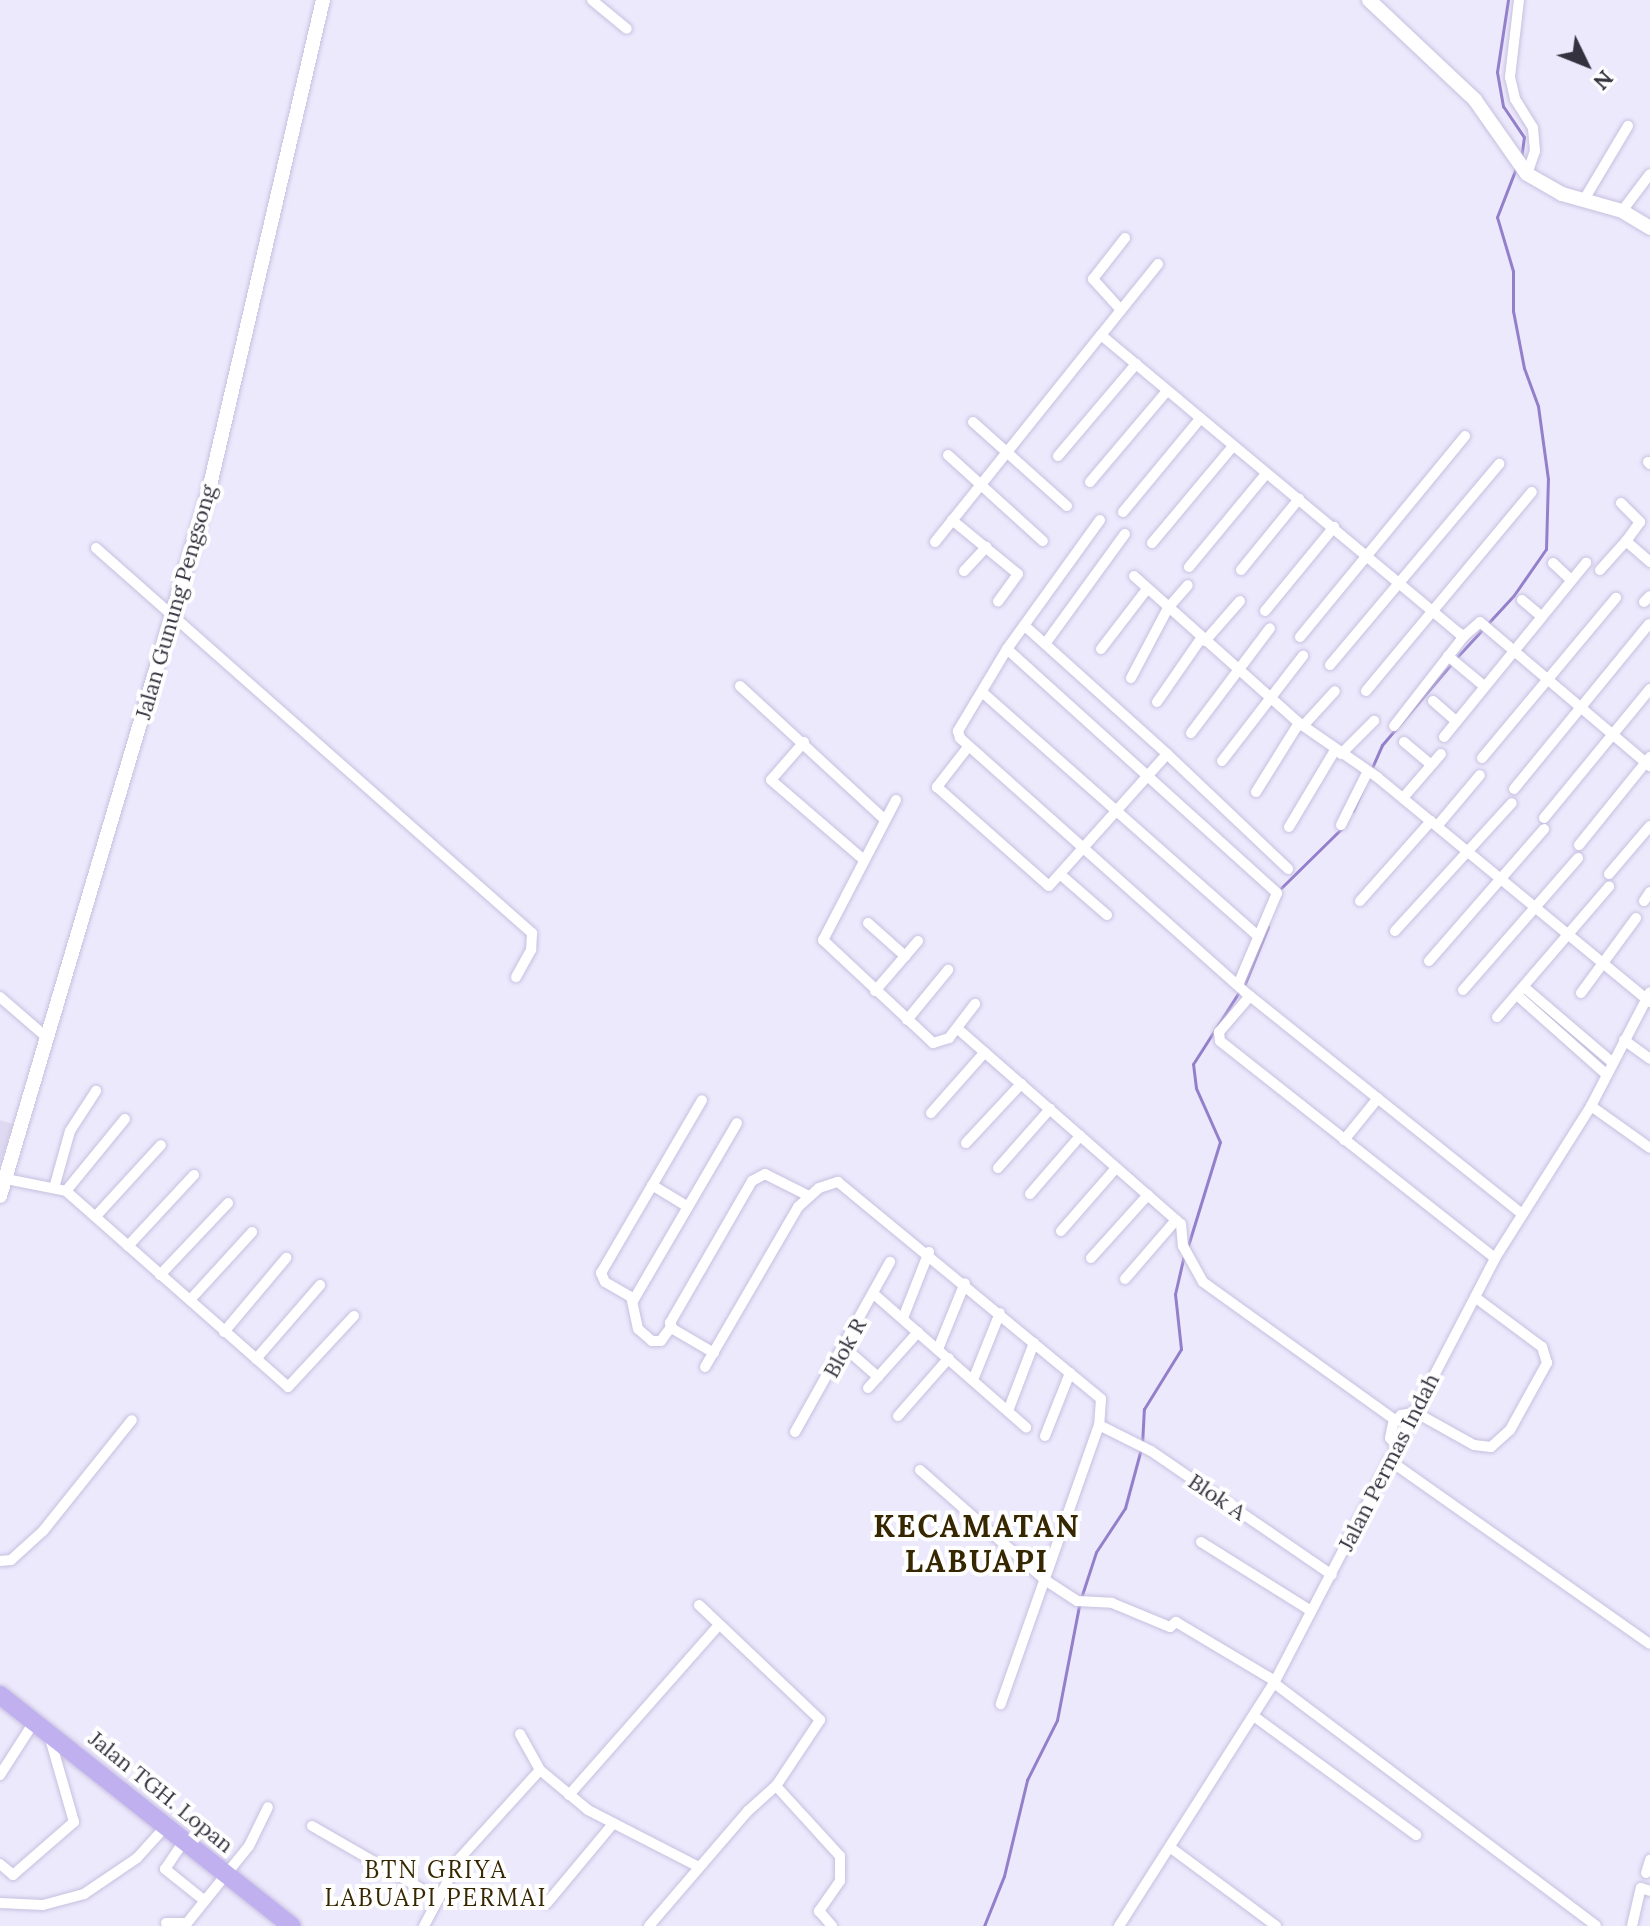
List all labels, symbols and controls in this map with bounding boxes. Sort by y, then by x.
north arrow [1546,24,1626,104]
text: N [1588,65,1620,96]
street label: Jalan Gunung Pengsong [130,482,222,722]
street label: Blok R [818,1314,872,1382]
street label: Jalan Permas Indah [1333,1369,1445,1555]
street label: Blok A [1183,1468,1251,1526]
district label: KECAMATAN LABUAPI [873,1508,1081,1578]
street label: Jalan TGH. Lopan [83,1726,239,1858]
district label: BTN GRIYA LABUAPI PERMAI [325,1856,547,1912]

